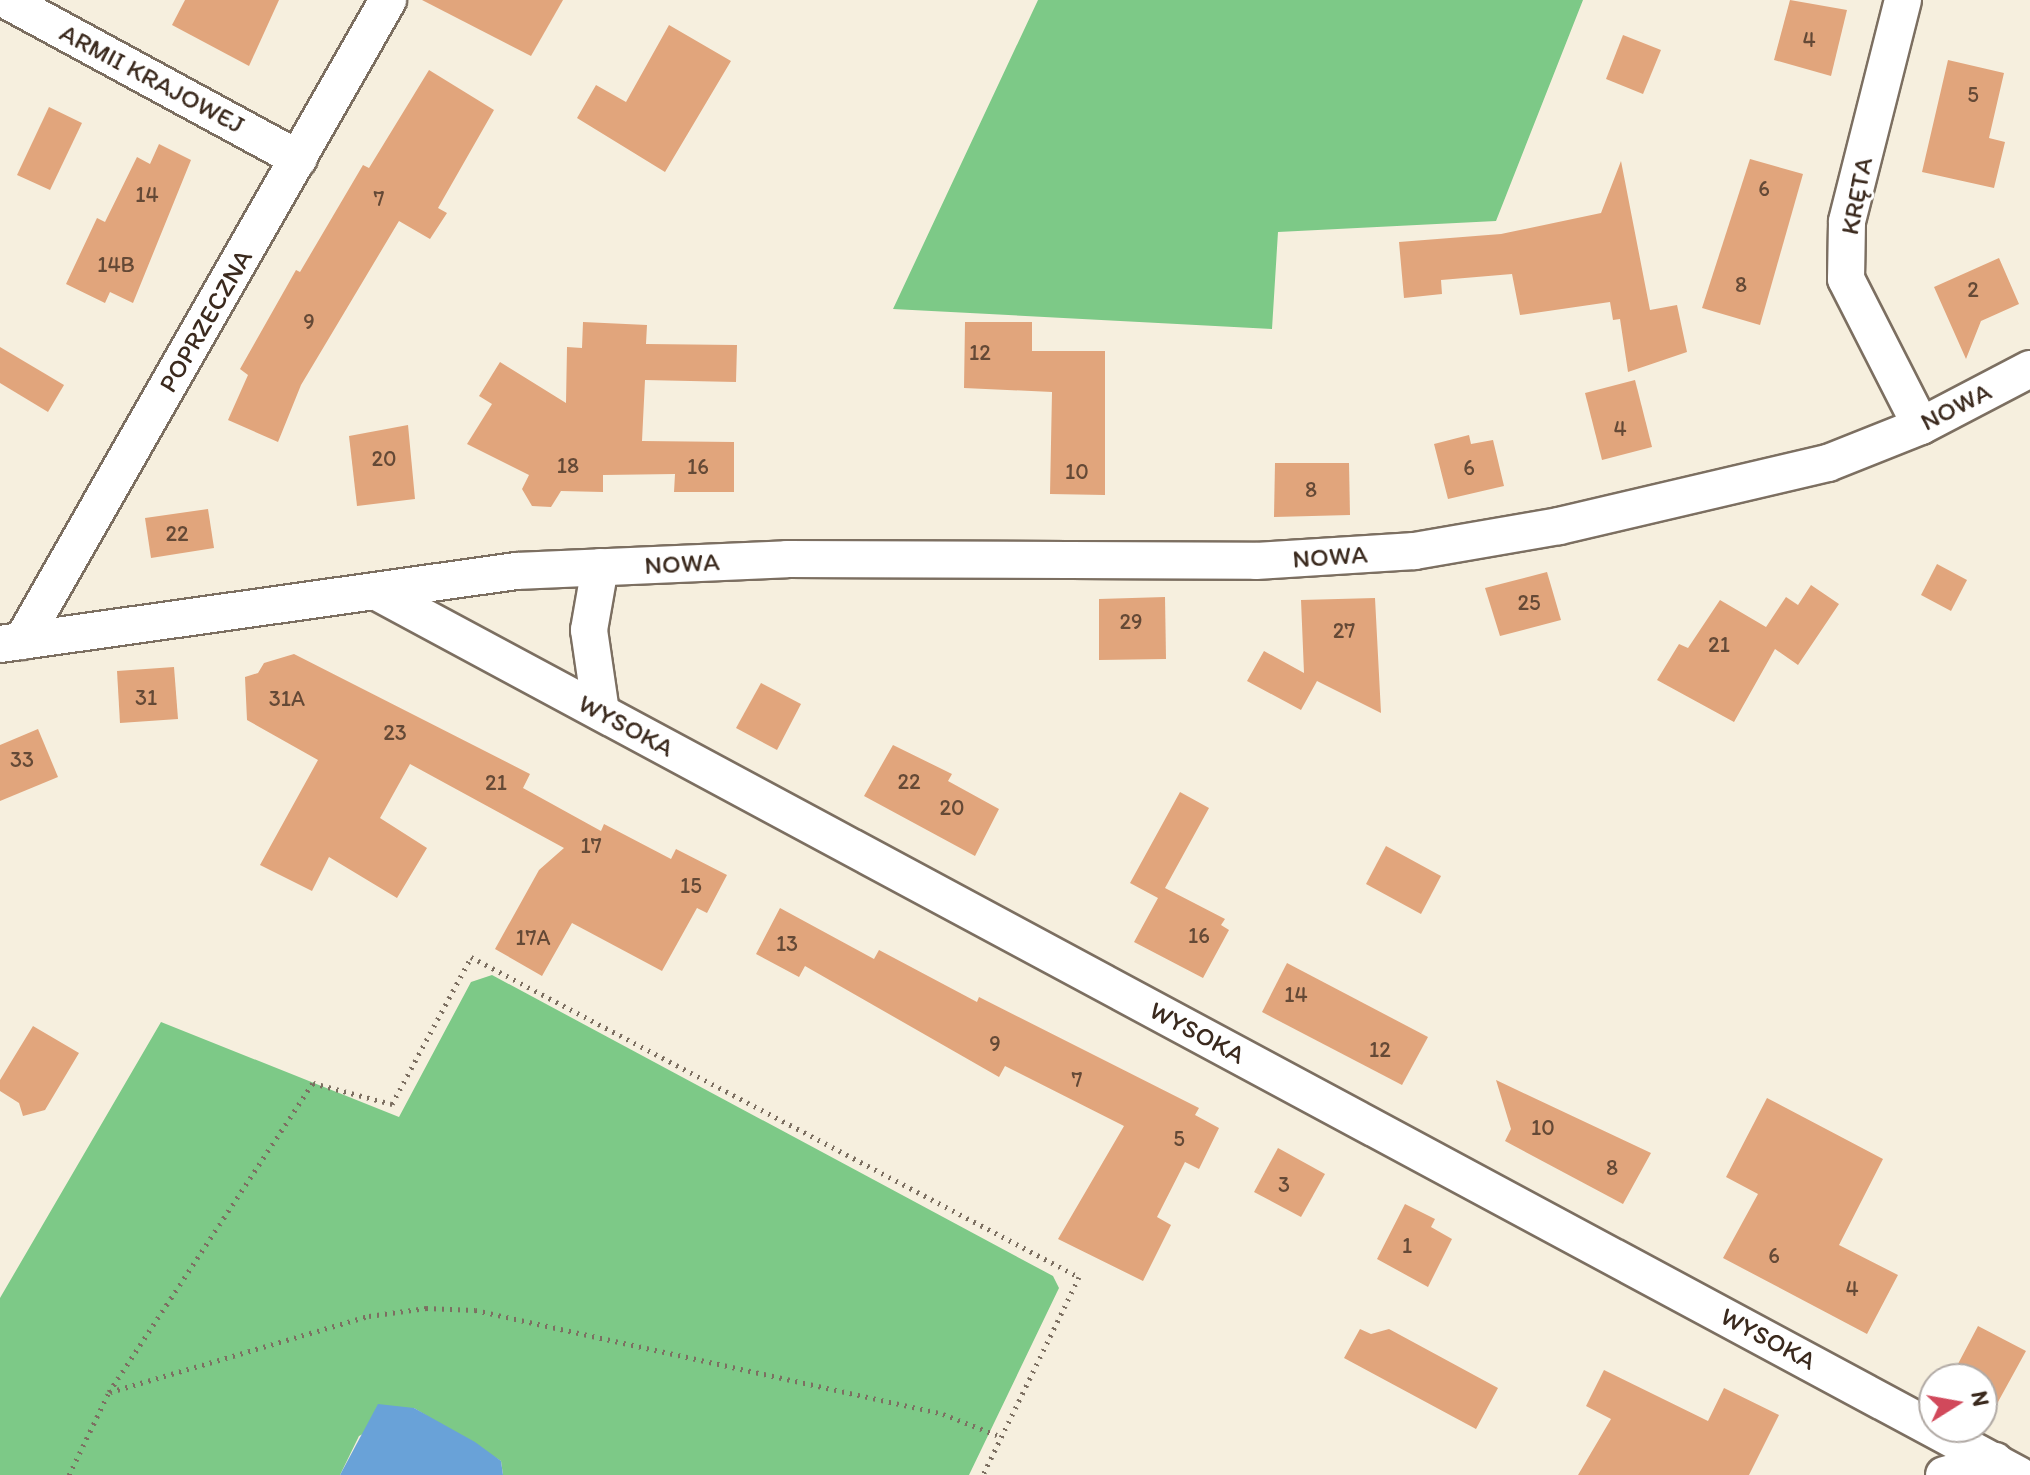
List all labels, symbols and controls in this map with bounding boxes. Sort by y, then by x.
street label: ARMII KRAJOWEJ [54,17,250,141]
house number: 4 [1802,27,1816,53]
house number: 5 [1967,82,1979,108]
street label: KRĘTA [1834,155,1880,237]
house number: 6 [1758,176,1770,202]
house number: 14 [135,182,159,208]
house number: 7 [374,186,384,212]
street label: POPRZECZNA [153,244,259,398]
house number: 14B [97,252,135,278]
house number: 8 [1735,272,1747,298]
house number: 2 [1967,277,1979,303]
house number: 9 [303,309,315,335]
house number: 12 [969,340,991,366]
street label: NOWA [1915,376,1997,438]
house number: 4 [1613,416,1627,442]
house number: 20 [371,446,397,472]
house number: 18 [557,453,579,479]
house number: 16 [687,454,709,480]
house number: 6 [1463,455,1475,481]
house number: 10 [1065,459,1089,485]
house number: 8 [1305,477,1317,503]
house number: 22 [165,521,189,547]
street label: NOWA [1291,539,1369,575]
street label: NOWA [644,546,720,582]
house number: 25 [1517,590,1541,616]
house number: 29 [1119,609,1143,635]
house number: 27 [1333,618,1355,644]
house number: 21 [1708,632,1730,658]
house number: 31 [135,685,157,711]
house number: 31A [269,686,305,712]
street label: WYSOKA [573,688,679,764]
house number: 23 [383,720,407,746]
house number: 33 [10,747,34,773]
house number: 22 [897,769,921,795]
house number: 21 [485,770,507,796]
house number: 20 [939,795,965,821]
house number: 17 [580,833,602,859]
house number: 15 [680,873,702,899]
house number: 16 [1188,923,1210,949]
house number: 17A [515,925,551,951]
house number: 13 [776,931,798,957]
house number: 14 [1284,982,1308,1008]
street label: WYSOKA [1144,995,1250,1071]
house number: 9 [989,1031,1001,1057]
house number: 12 [1369,1037,1391,1063]
house number: 7 [1072,1067,1082,1093]
house number: 10 [1531,1115,1555,1141]
house number: 5 [1173,1126,1185,1152]
house number: 8 [1606,1155,1618,1181]
house number: 3 [1278,1172,1290,1198]
house number: 1 [1402,1233,1412,1259]
house number: 6 [1768,1243,1780,1269]
house number: 4 [1845,1276,1859,1302]
street label: WYSOKA [1715,1301,1821,1377]
north arrow [1918,1363,1998,1443]
text: N [1965,1389,1995,1409]

